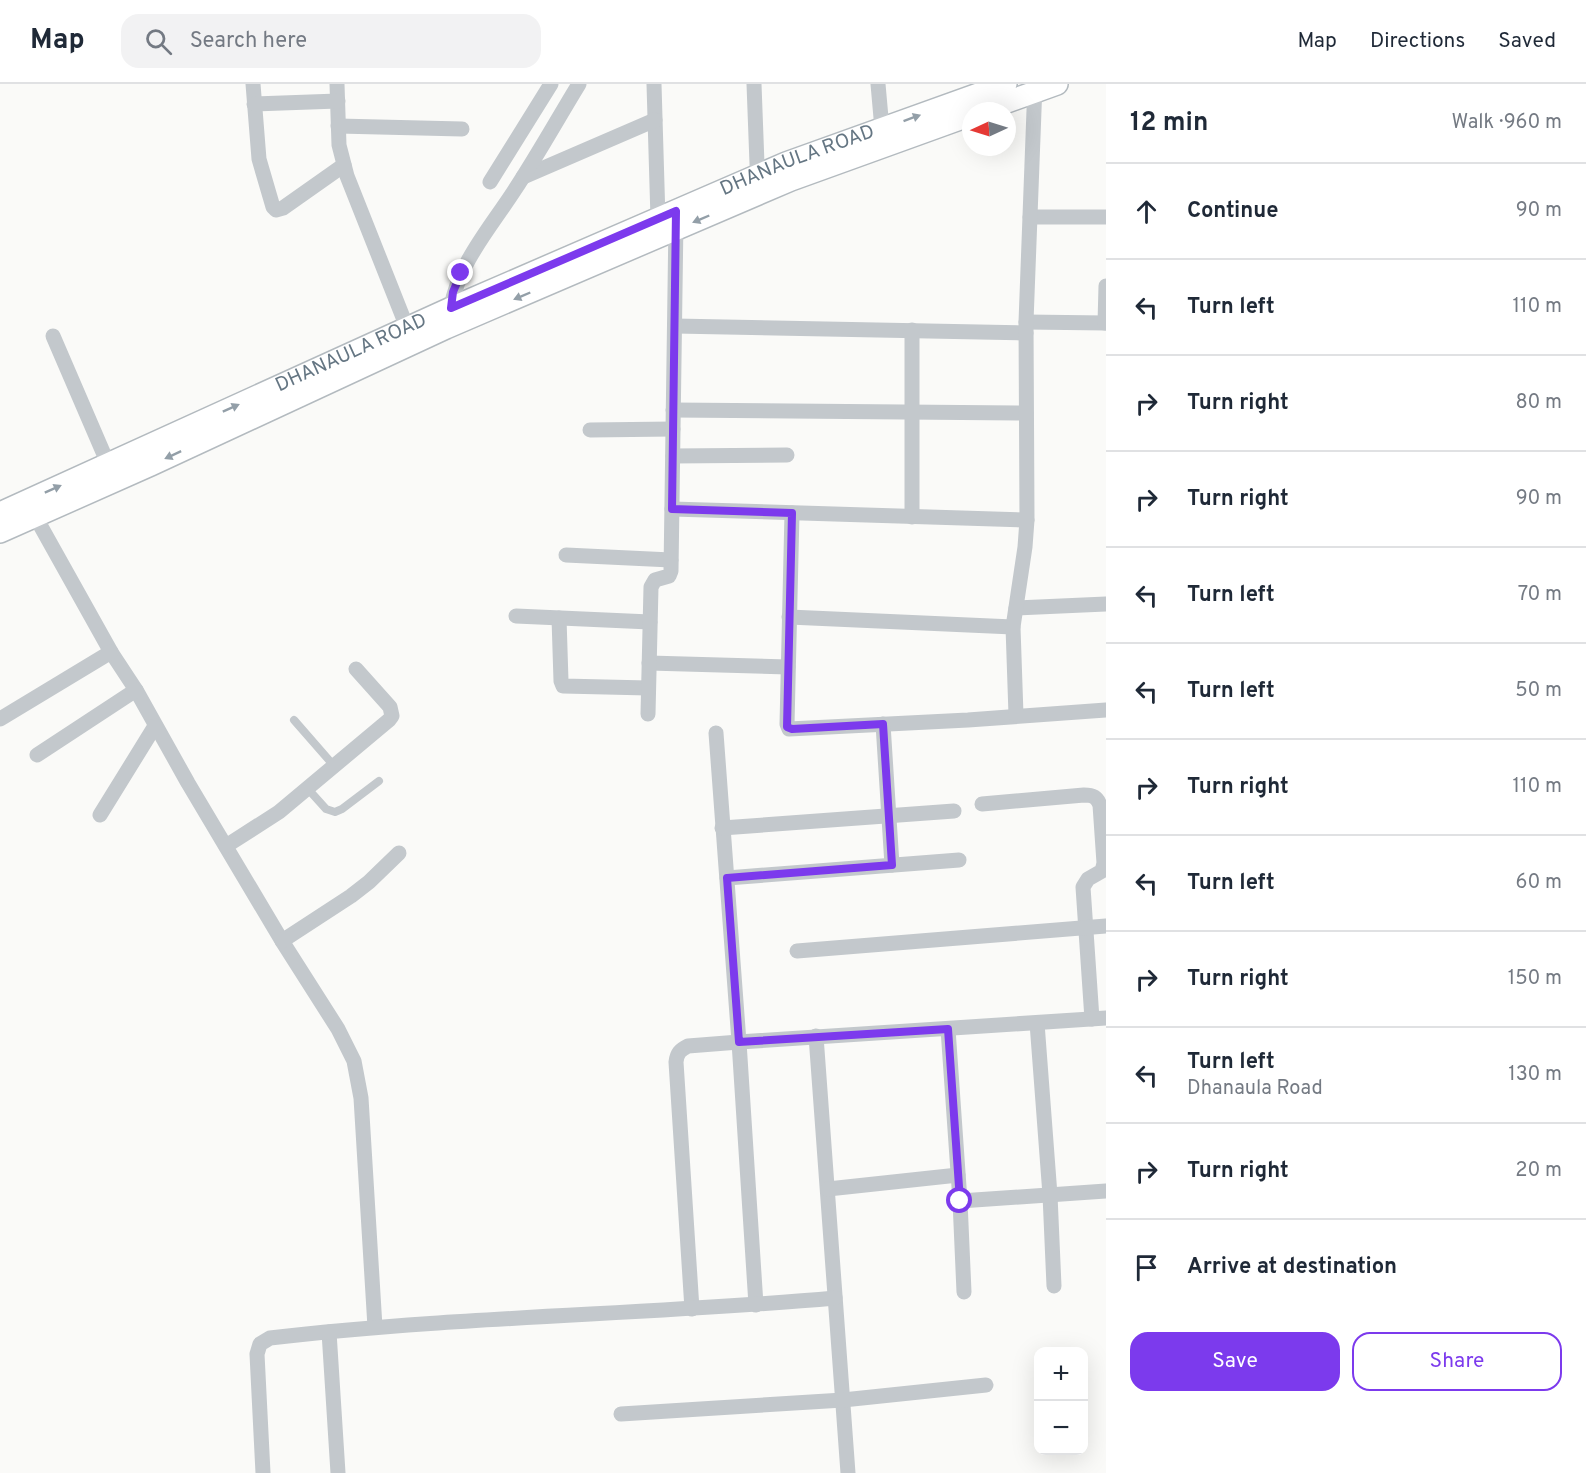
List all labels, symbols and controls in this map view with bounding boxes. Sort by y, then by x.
search box [121,14,541,68]
text: Map [30,23,85,59]
icon: search [142,25,175,58]
text: Search here [190,28,307,55]
text: Map [1297,28,1337,55]
text: Directions [1370,28,1465,55]
text: Saved [1498,28,1556,55]
north arrow [962,102,1016,156]
text: 12 min [1130,107,1208,140]
text: Walk · 960 m [1452,110,1562,136]
one-way arrow [903,112,921,122]
street label: DHANAULA ROAD [716,119,878,203]
icon: ahead [1130,195,1163,228]
text: Continue [1187,198,1278,225]
text: 90 m [1516,198,1562,224]
one-way arrow [692,214,710,224]
route end [447,259,473,285]
one-way arrow [512,291,530,301]
icon: left [1130,291,1163,324]
text: Turn left [1187,294,1275,321]
text: 110 m [1513,294,1562,320]
street label: DHANAULA ROAD [272,308,431,399]
icon: right [1130,387,1163,420]
text: Turn right [1187,390,1289,417]
text: 80 m [1516,390,1562,416]
one-way arrow [222,403,240,413]
one-way arrow [164,451,181,460]
icon: right [1130,483,1163,516]
one-way arrow [45,484,62,493]
text: Turn right [1187,486,1289,513]
text: 90 m [1516,486,1562,512]
icon: left [1130,579,1163,612]
text: Turn left [1187,582,1275,609]
text: 70 m [1518,582,1562,608]
icon: left [1130,675,1163,708]
text: Turn left [1187,678,1275,705]
text: 50 m [1515,678,1562,704]
icon: right [1130,771,1163,804]
text: Turn right [1187,774,1289,801]
text: 110 m [1513,774,1562,800]
icon: left [1130,867,1163,900]
text: Turn left [1187,870,1275,897]
text: 60 m [1516,870,1562,896]
icon: right [1130,963,1163,996]
text: Turn right [1187,966,1289,993]
text: 150 m [1508,966,1562,992]
text: Turn left [1187,1049,1275,1076]
icon: left [1130,1059,1163,1092]
text: 130 m [1508,1062,1562,1088]
text: Dhanaula Road [1187,1076,1323,1102]
icon: right [1130,1155,1163,1188]
text: Turn right [1187,1158,1289,1185]
text: 20 m [1515,1158,1562,1184]
route start [946,1187,972,1213]
icon: arrive [1130,1251,1163,1284]
text: Arrive at destination [1187,1254,1397,1281]
button: Save [1130,1332,1340,1391]
button: Share [1352,1332,1562,1391]
map controls [1034,1347,1088,1455]
button: + [1034,1347,1088,1401]
button: − [1034,1401,1088,1455]

